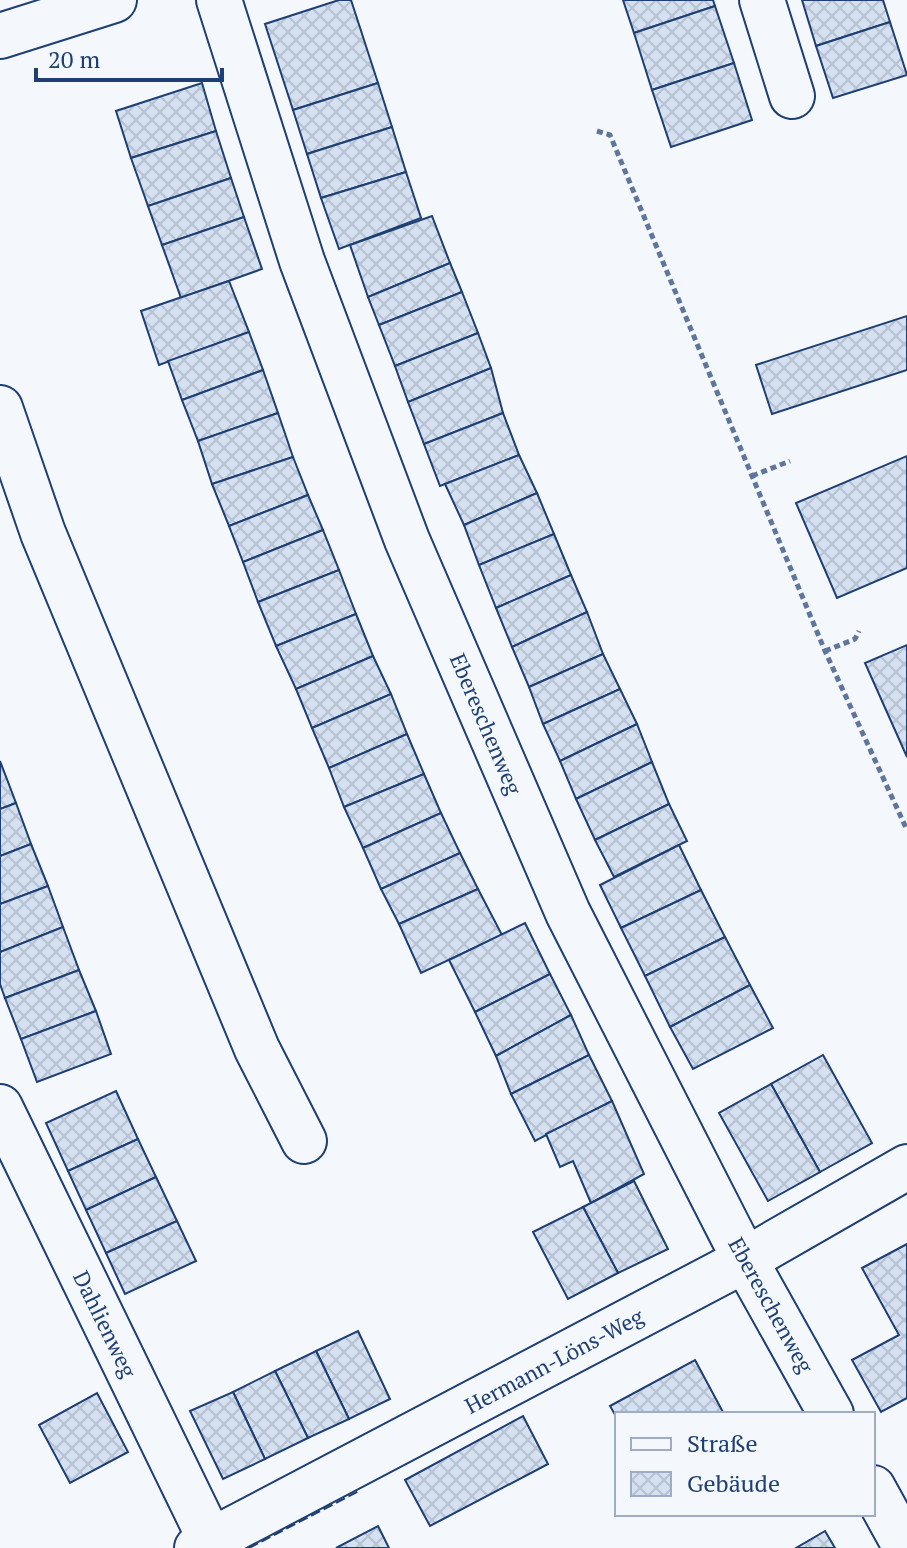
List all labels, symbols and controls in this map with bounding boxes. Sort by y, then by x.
scale bar [36,32,222,82]
text: 20 m [48,43,100,75]
street label: Ebereschenweg [444,649,529,799]
street label: Ebereschenweg [722,1232,821,1378]
street label: Dahlienweg [67,1266,144,1382]
street label: Hermann-Löns-Weg [460,1301,648,1420]
legend [615,1412,875,1516]
text: Straße [687,1427,758,1459]
text: Gebäude [687,1467,780,1499]

